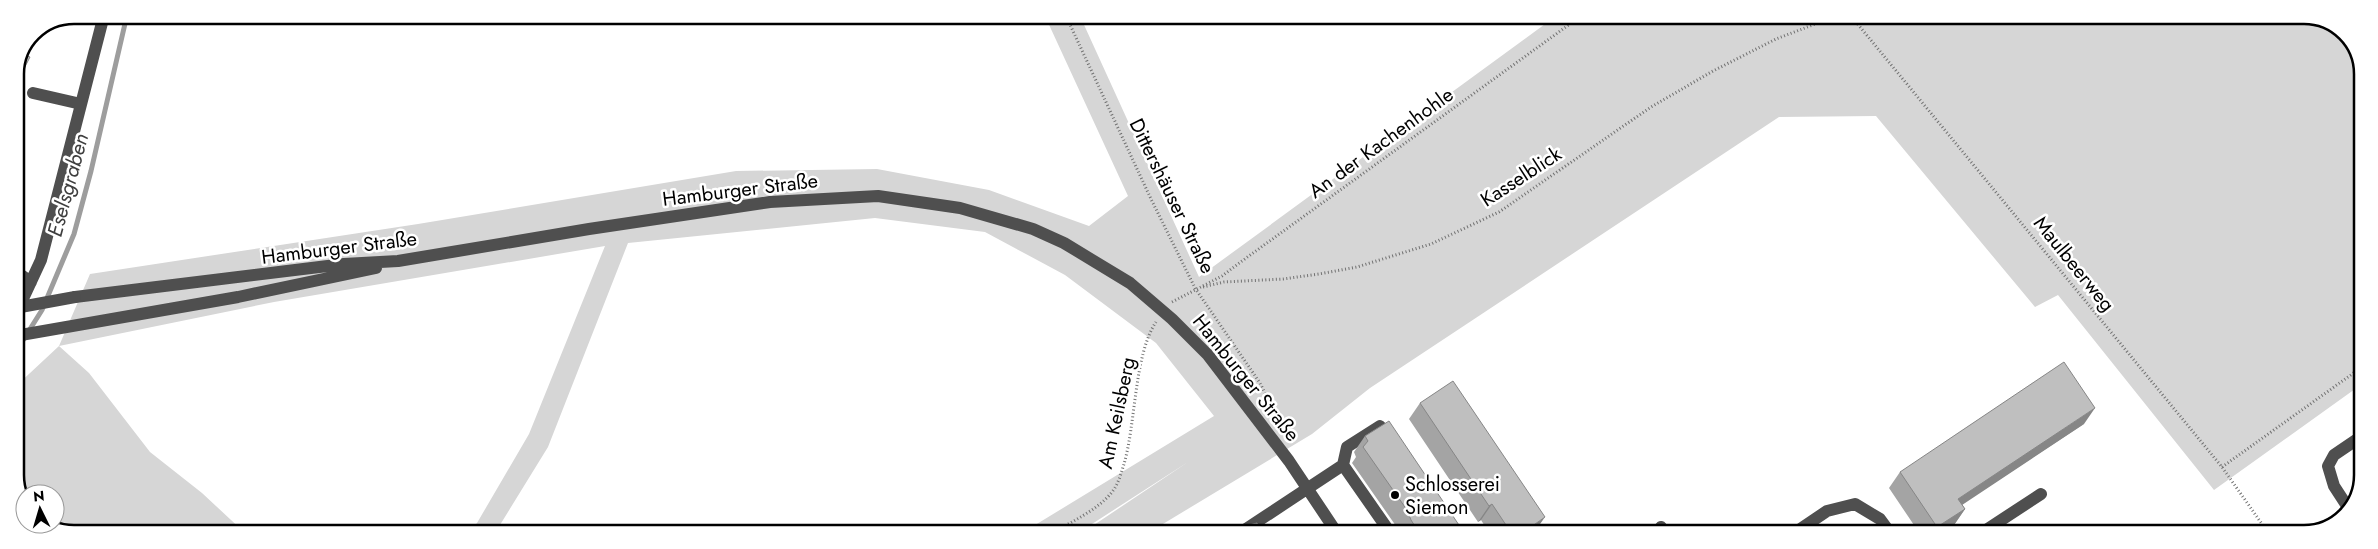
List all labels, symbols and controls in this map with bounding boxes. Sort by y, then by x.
street label: An der Kachenhohle [1303,80,1459,206]
street label: Dittershäuser Straße [1122,114,1222,278]
water label: Eselsgraben [40,130,96,240]
street label: Kasselblick [1475,140,1567,214]
street label: Hamburger Straße [661,166,819,214]
street label: Maulbeerweg [2026,210,2122,318]
street label: Hamburger Straße [260,224,418,272]
street label: Hamburger Straße [1186,308,1306,448]
street label: Am Keilsberg [1091,355,1143,471]
place label: Schlosserei Siemon [1405,470,1500,522]
north arrow [15,484,65,534]
text: N [32,486,45,506]
marker: Schlosserei Siemon [1389,489,1401,501]

